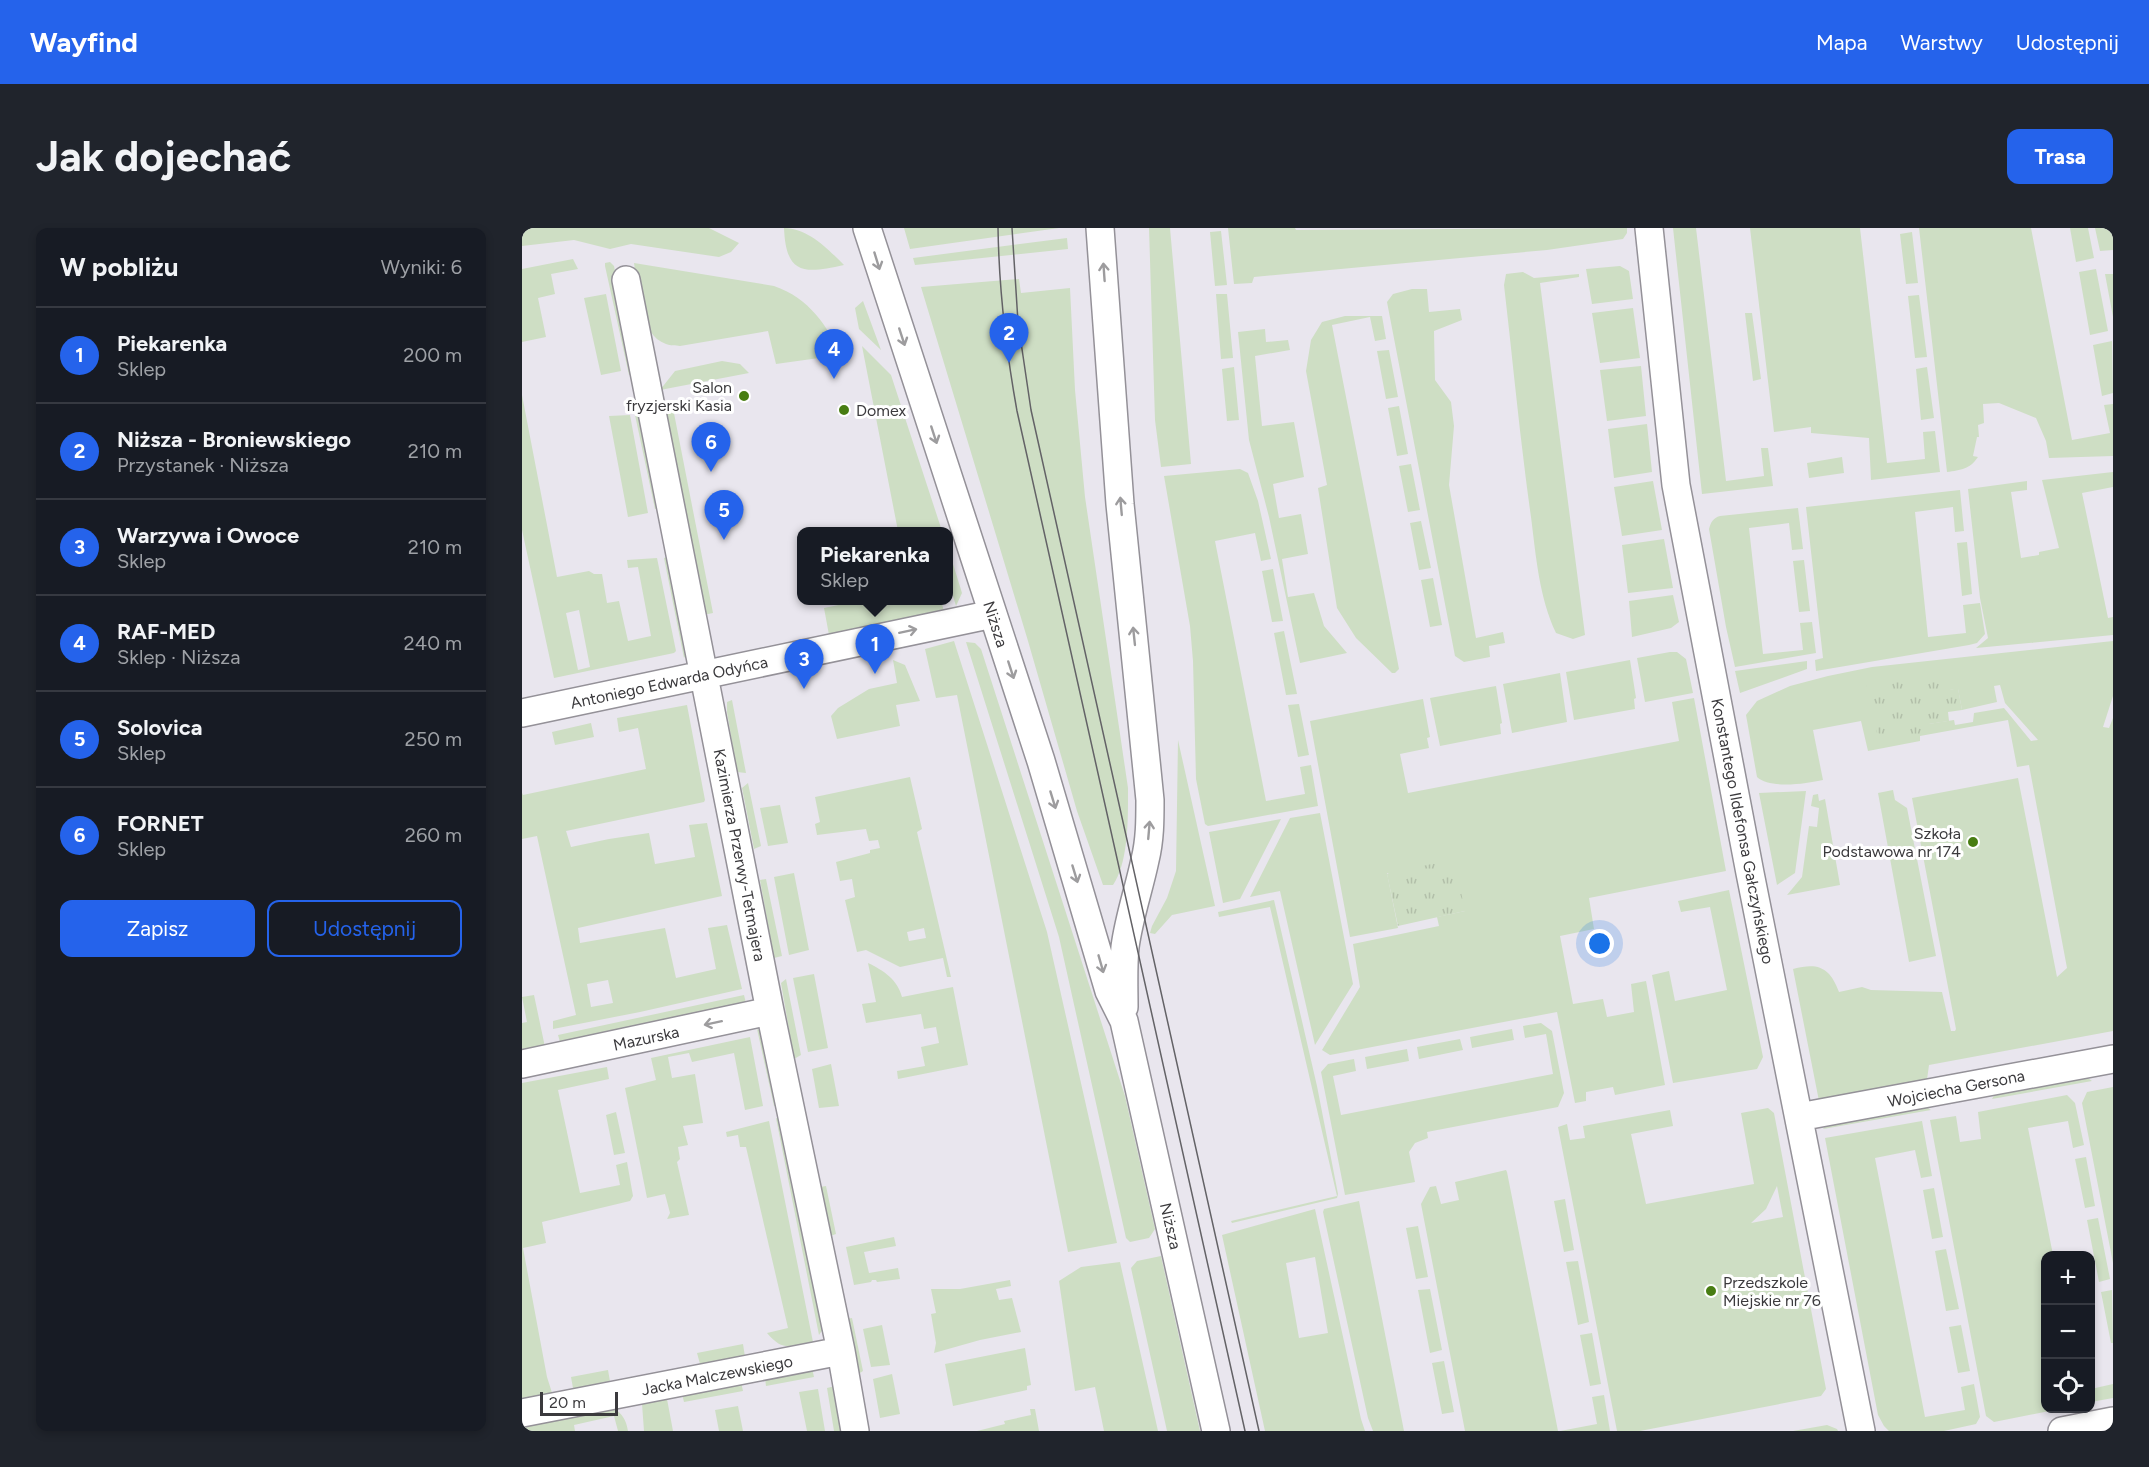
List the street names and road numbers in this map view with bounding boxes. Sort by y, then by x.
street label: Niższa [979,599,1012,650]
street label: Antoniego Edwarda Odyńca [569,652,770,713]
street label: Konstantego Ildefonsa Gałczyńskiego [1707,697,1778,966]
street label: Kazimierza Przerwy-Tetmajera [710,747,769,963]
street label: Mazurska [611,1022,681,1055]
street label: Wojciecha Gersona [1886,1066,2026,1111]
street label: Niższa [1156,1201,1185,1251]
street label: Jacka Malczewskiego [640,1351,794,1399]

